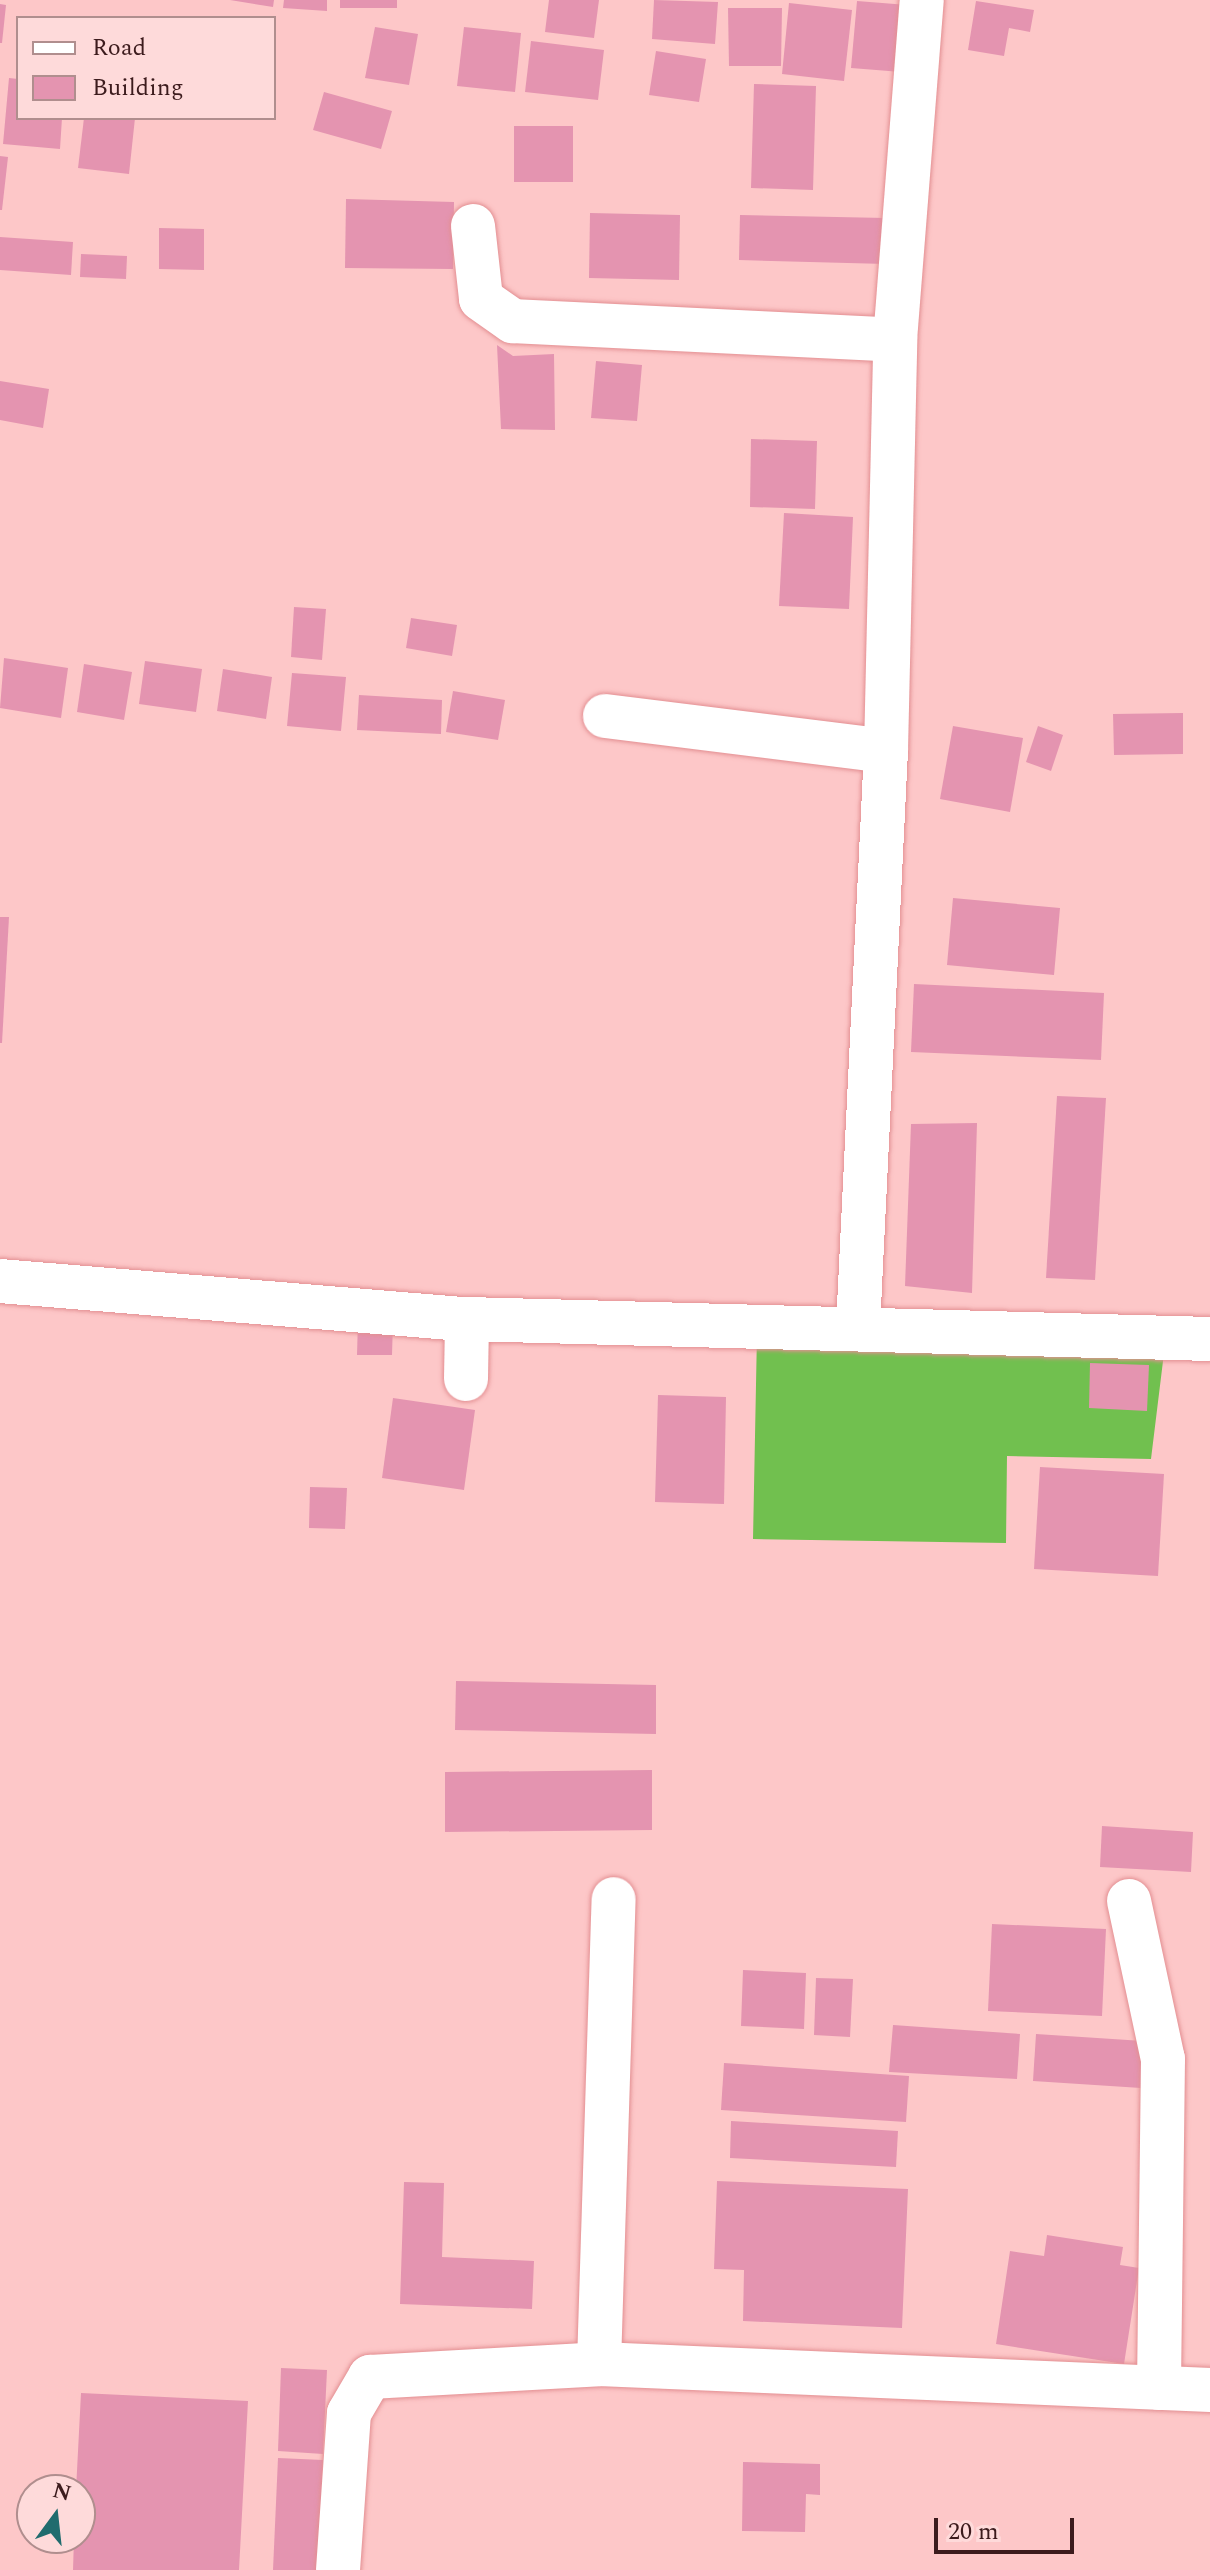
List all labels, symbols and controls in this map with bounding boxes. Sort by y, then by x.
legend [16,16,276,120]
text: Road [92,30,146,66]
text: Building [92,70,184,106]
north arrow [16,2474,96,2554]
text: N [49,2474,75,2511]
scale bar [938,2502,1078,2552]
text: 20 m [948,2514,999,2550]

